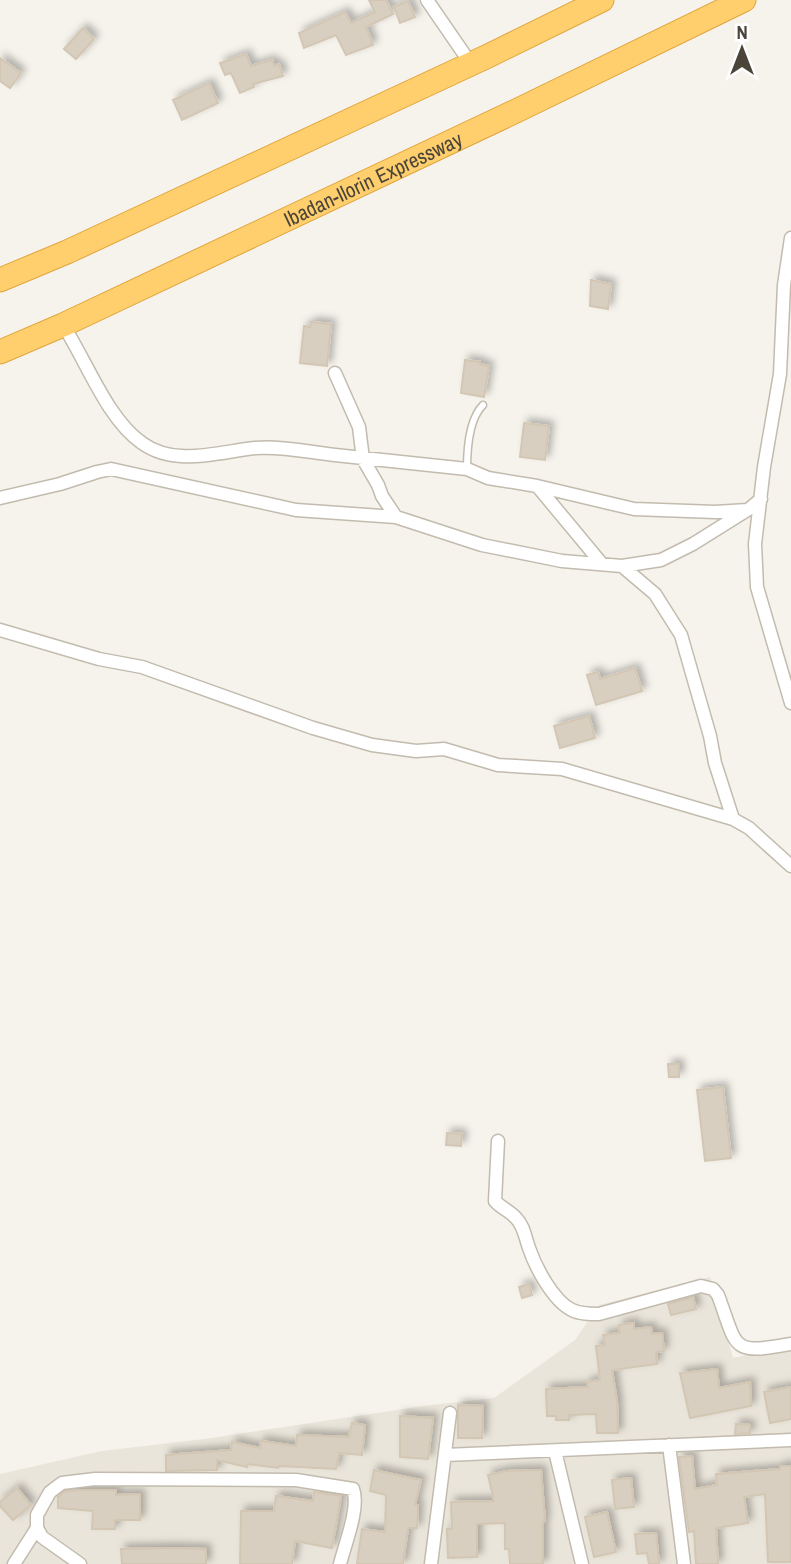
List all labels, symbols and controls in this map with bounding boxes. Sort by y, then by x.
north arrow [707,14,777,84]
text: N [736,19,748,45]
street label: Ibadan-Ilorin Expressway [279,124,467,233]

